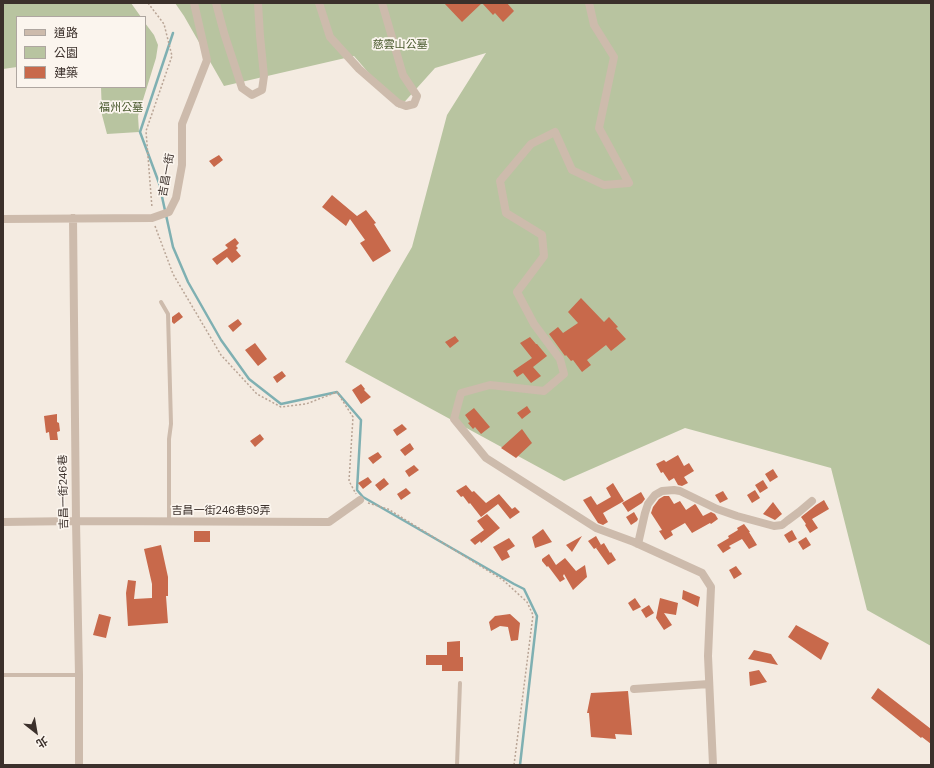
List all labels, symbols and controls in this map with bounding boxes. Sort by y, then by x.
legend [16,16,146,88]
text: 道路 [54,25,78,41]
park label: 慈雲山公墓 [373,38,427,52]
text: 公園 [54,45,78,61]
text: 建築 [54,65,78,81]
park label: 福州公墓 [99,101,143,115]
street label: 吉昌一街 [157,152,177,198]
street label: 吉昌一街246巷 [57,455,71,529]
street label: 吉昌一街246巷59弄 [171,504,271,518]
north arrow [16,712,56,752]
text: 北 [34,733,51,751]

